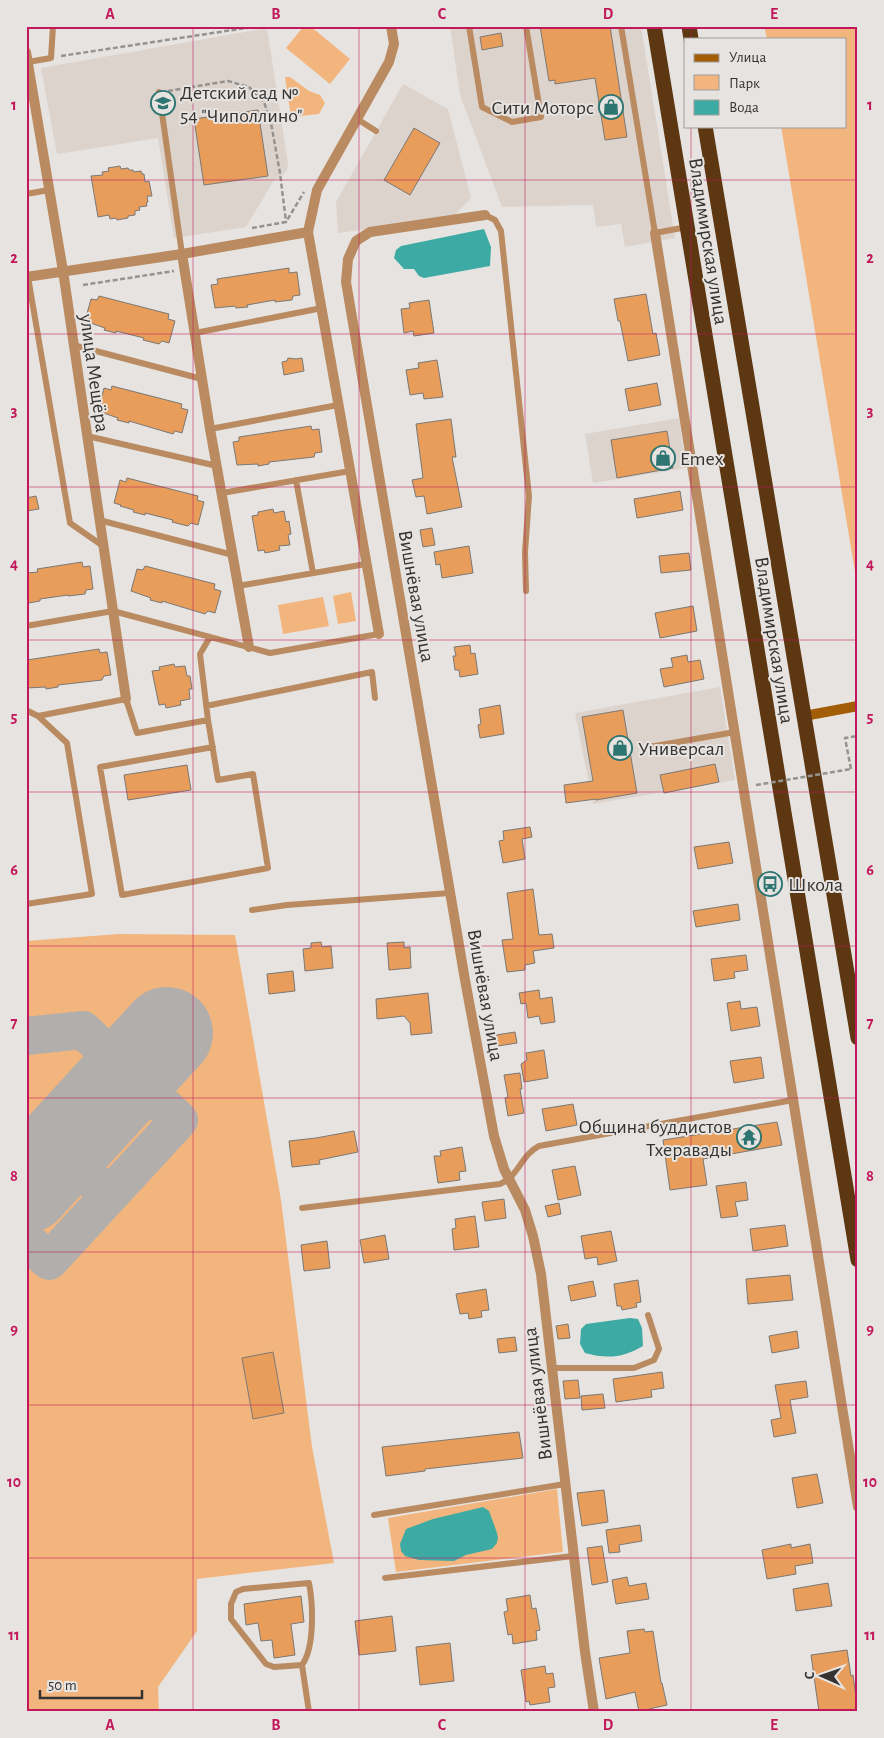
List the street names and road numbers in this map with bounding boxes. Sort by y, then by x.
street label: Владимирская улица [685,156,731,326]
street label: улица Мещёра [76,312,112,434]
street label: Вишнёвая улица [395,529,437,664]
street label: Владимирская улица [751,555,797,725]
street label: Вишнёвая улица [464,928,506,1063]
street label: Вишнёвая улица [520,1326,556,1462]

